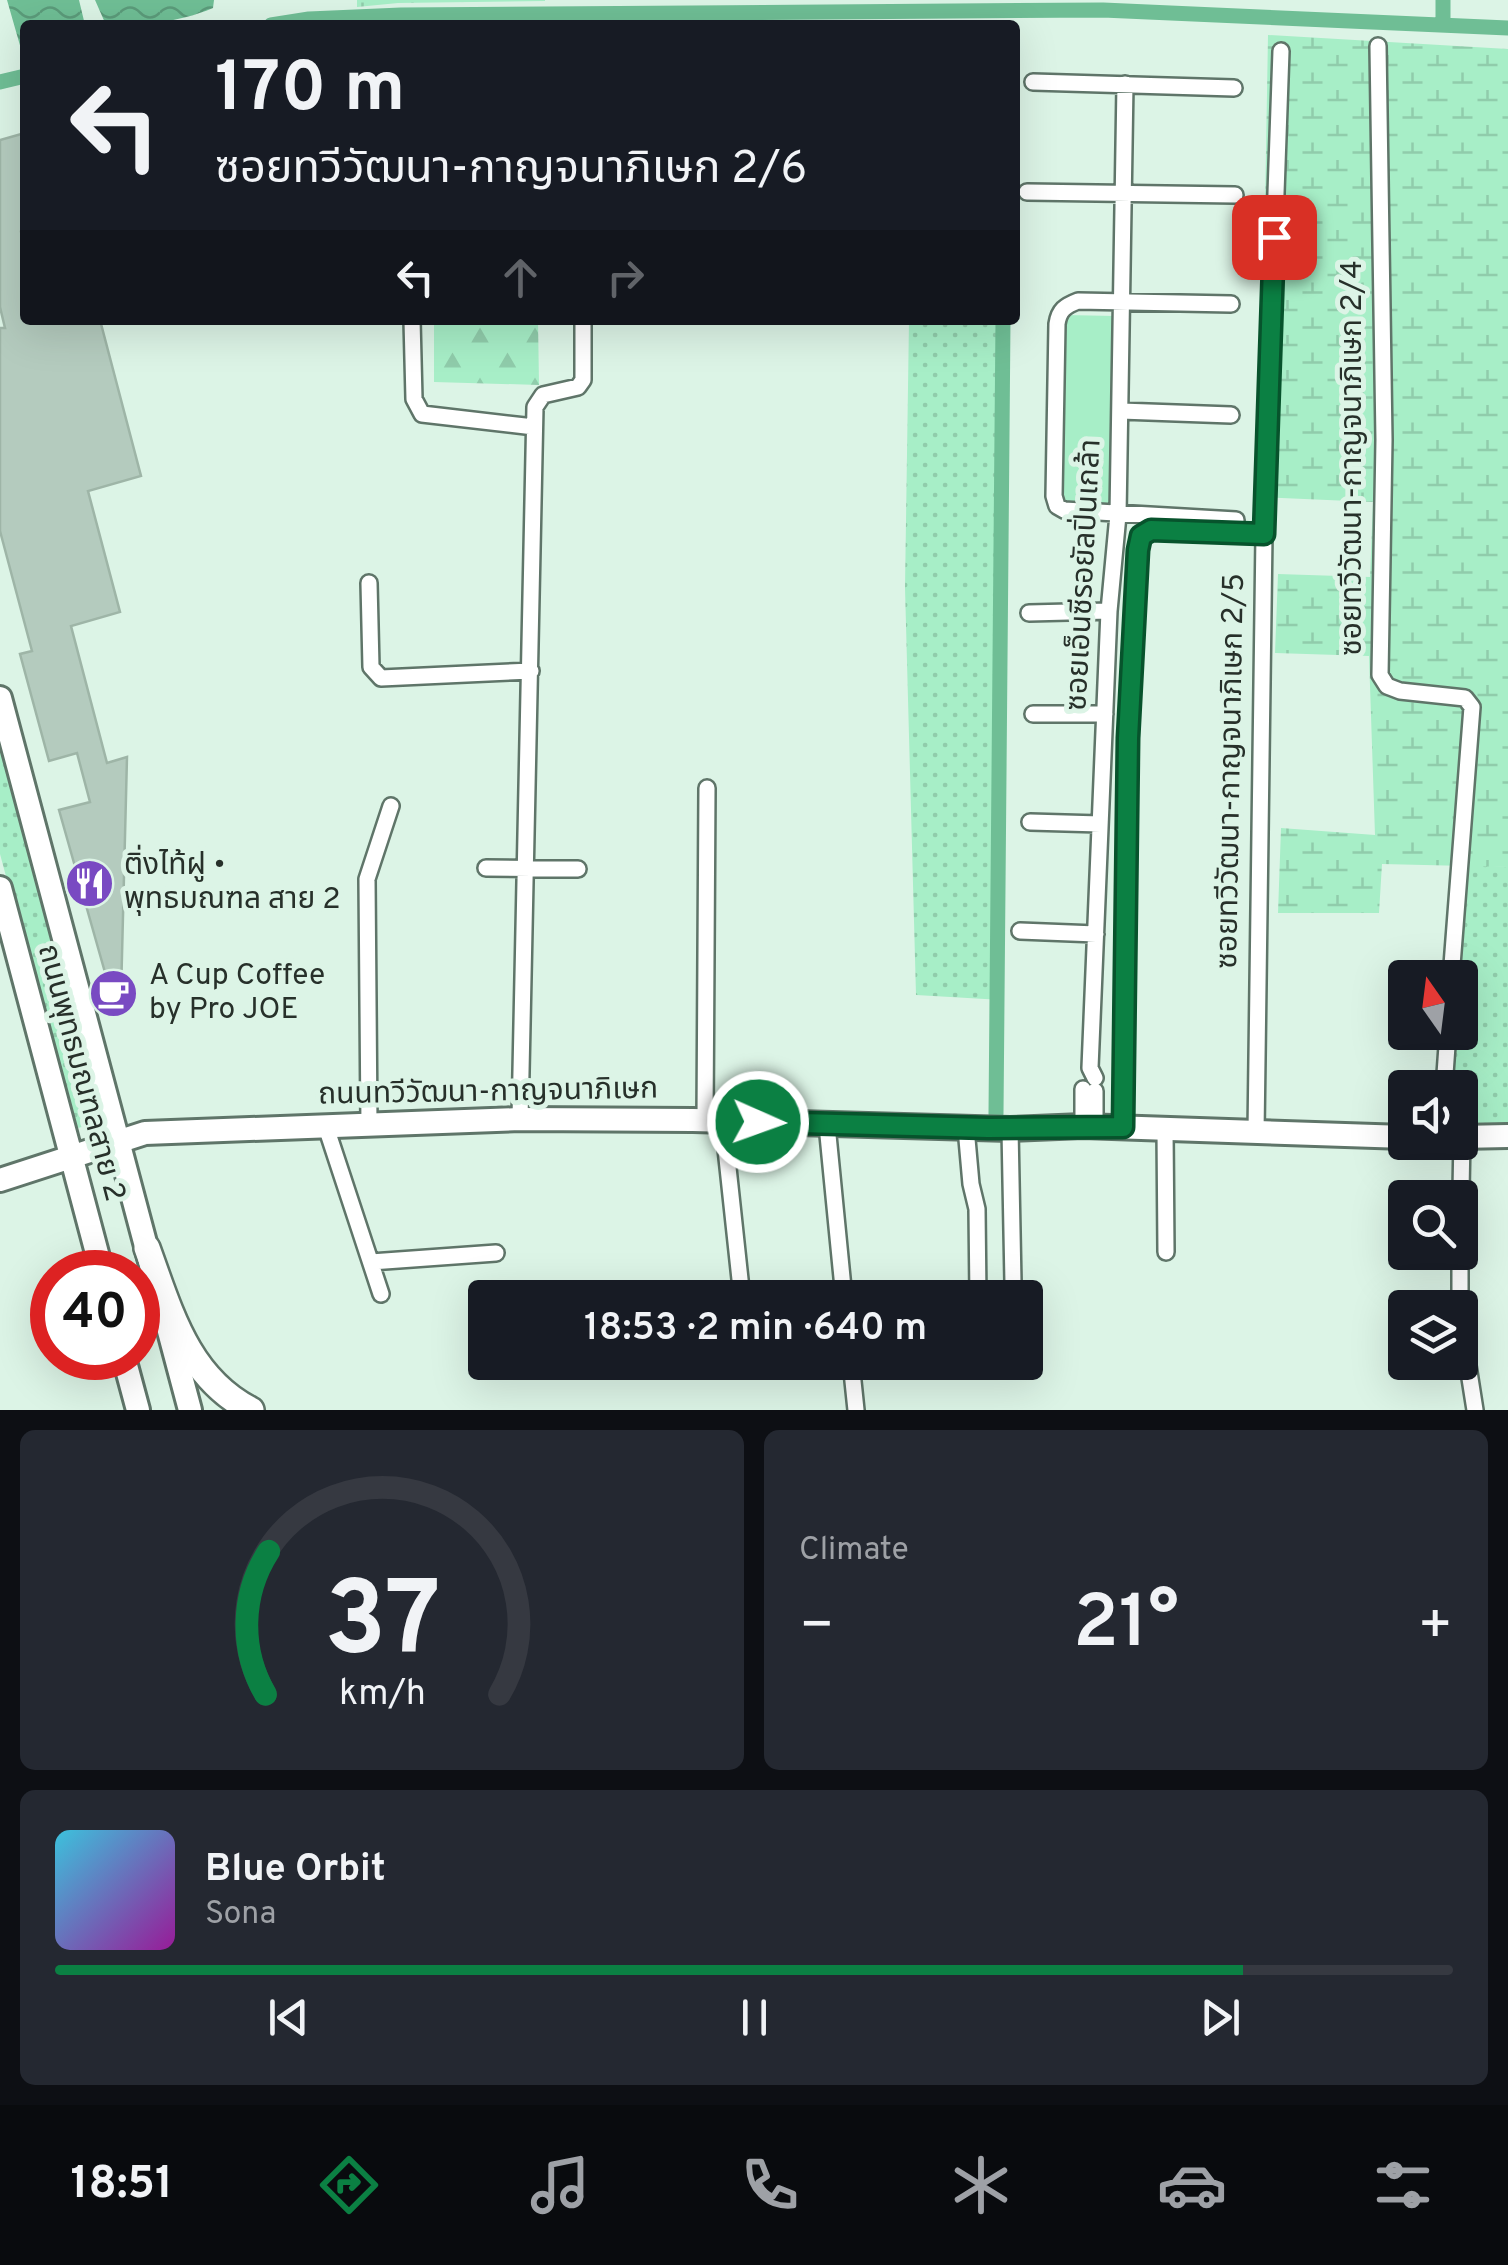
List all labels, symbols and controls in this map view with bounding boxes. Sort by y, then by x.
text: 170 m [215,47,405,136]
icon: left [50,60,180,190]
text: ซอยทวีวัฒนา-กาญจนาภิเษก 2/6 [215,142,807,199]
pin [1232,195,1317,280]
icon: arrive [1247,210,1302,265]
icon: left [388,250,443,305]
icon: ahead [493,250,548,305]
icon: right [598,250,653,305]
street label: ซอยทวีวัฒนา-กาญจนาภิเษก 2/4 [1335,260,1372,656]
street label: ซอยเอ็นซีรอยัลปิ่นเกล้า [1056,438,1111,712]
street label: ซอยทวีวัฒนา-กาญจนาภิเษก 2/5 [1210,573,1254,969]
place label: ติ่งไท้ฝู • พุทธมณฑล สาย 2 [124,844,341,919]
restaurant icon: ติ่งไท้ฝู • พุทธมณฑล สาย 2 [63,857,115,909]
street label: ถนนพุทธมณฑลสาย 2 [28,940,132,1206]
place label: A Cup Coffee by Pro JOE [149,958,325,1029]
north arrow [1388,960,1478,1050]
map controls [1388,960,1478,1380]
cafe icon: A Cup Coffee by Pro JOE [88,967,140,1019]
position arrow [706,1070,810,1174]
button: sound [1388,1070,1478,1160]
street label: ถนนทวีวัฒนา-กาญจนาภิเษก [318,1072,658,1114]
button: search [1388,1180,1478,1270]
speed limit sign: 40 [30,1250,160,1380]
button: layers [1388,1290,1478,1380]
text: 18:53 · 2 min · 640 m [584,1305,927,1354]
text: Climate [799,1531,909,1571]
text: 37 [324,1560,440,1692]
text: 21° [1073,1579,1179,1674]
text: − [799,1593,834,1663]
text: + [1418,1593,1453,1663]
text: km/h [339,1672,425,1718]
text: Blue Orbit [205,1846,386,1895]
text: Sona [205,1895,276,1935]
icon: previous [261,1990,316,2045]
icon: pause [727,1990,782,2045]
icon: next [1193,1990,1248,2045]
icon: directions [314,2150,384,2220]
icon: music [525,2150,595,2220]
icon: phone [735,2150,805,2220]
icon: climate [946,2150,1016,2220]
icon: car [1157,2150,1227,2220]
icon: filters [1368,2150,1438,2220]
text: 18:51 [70,2157,173,2214]

